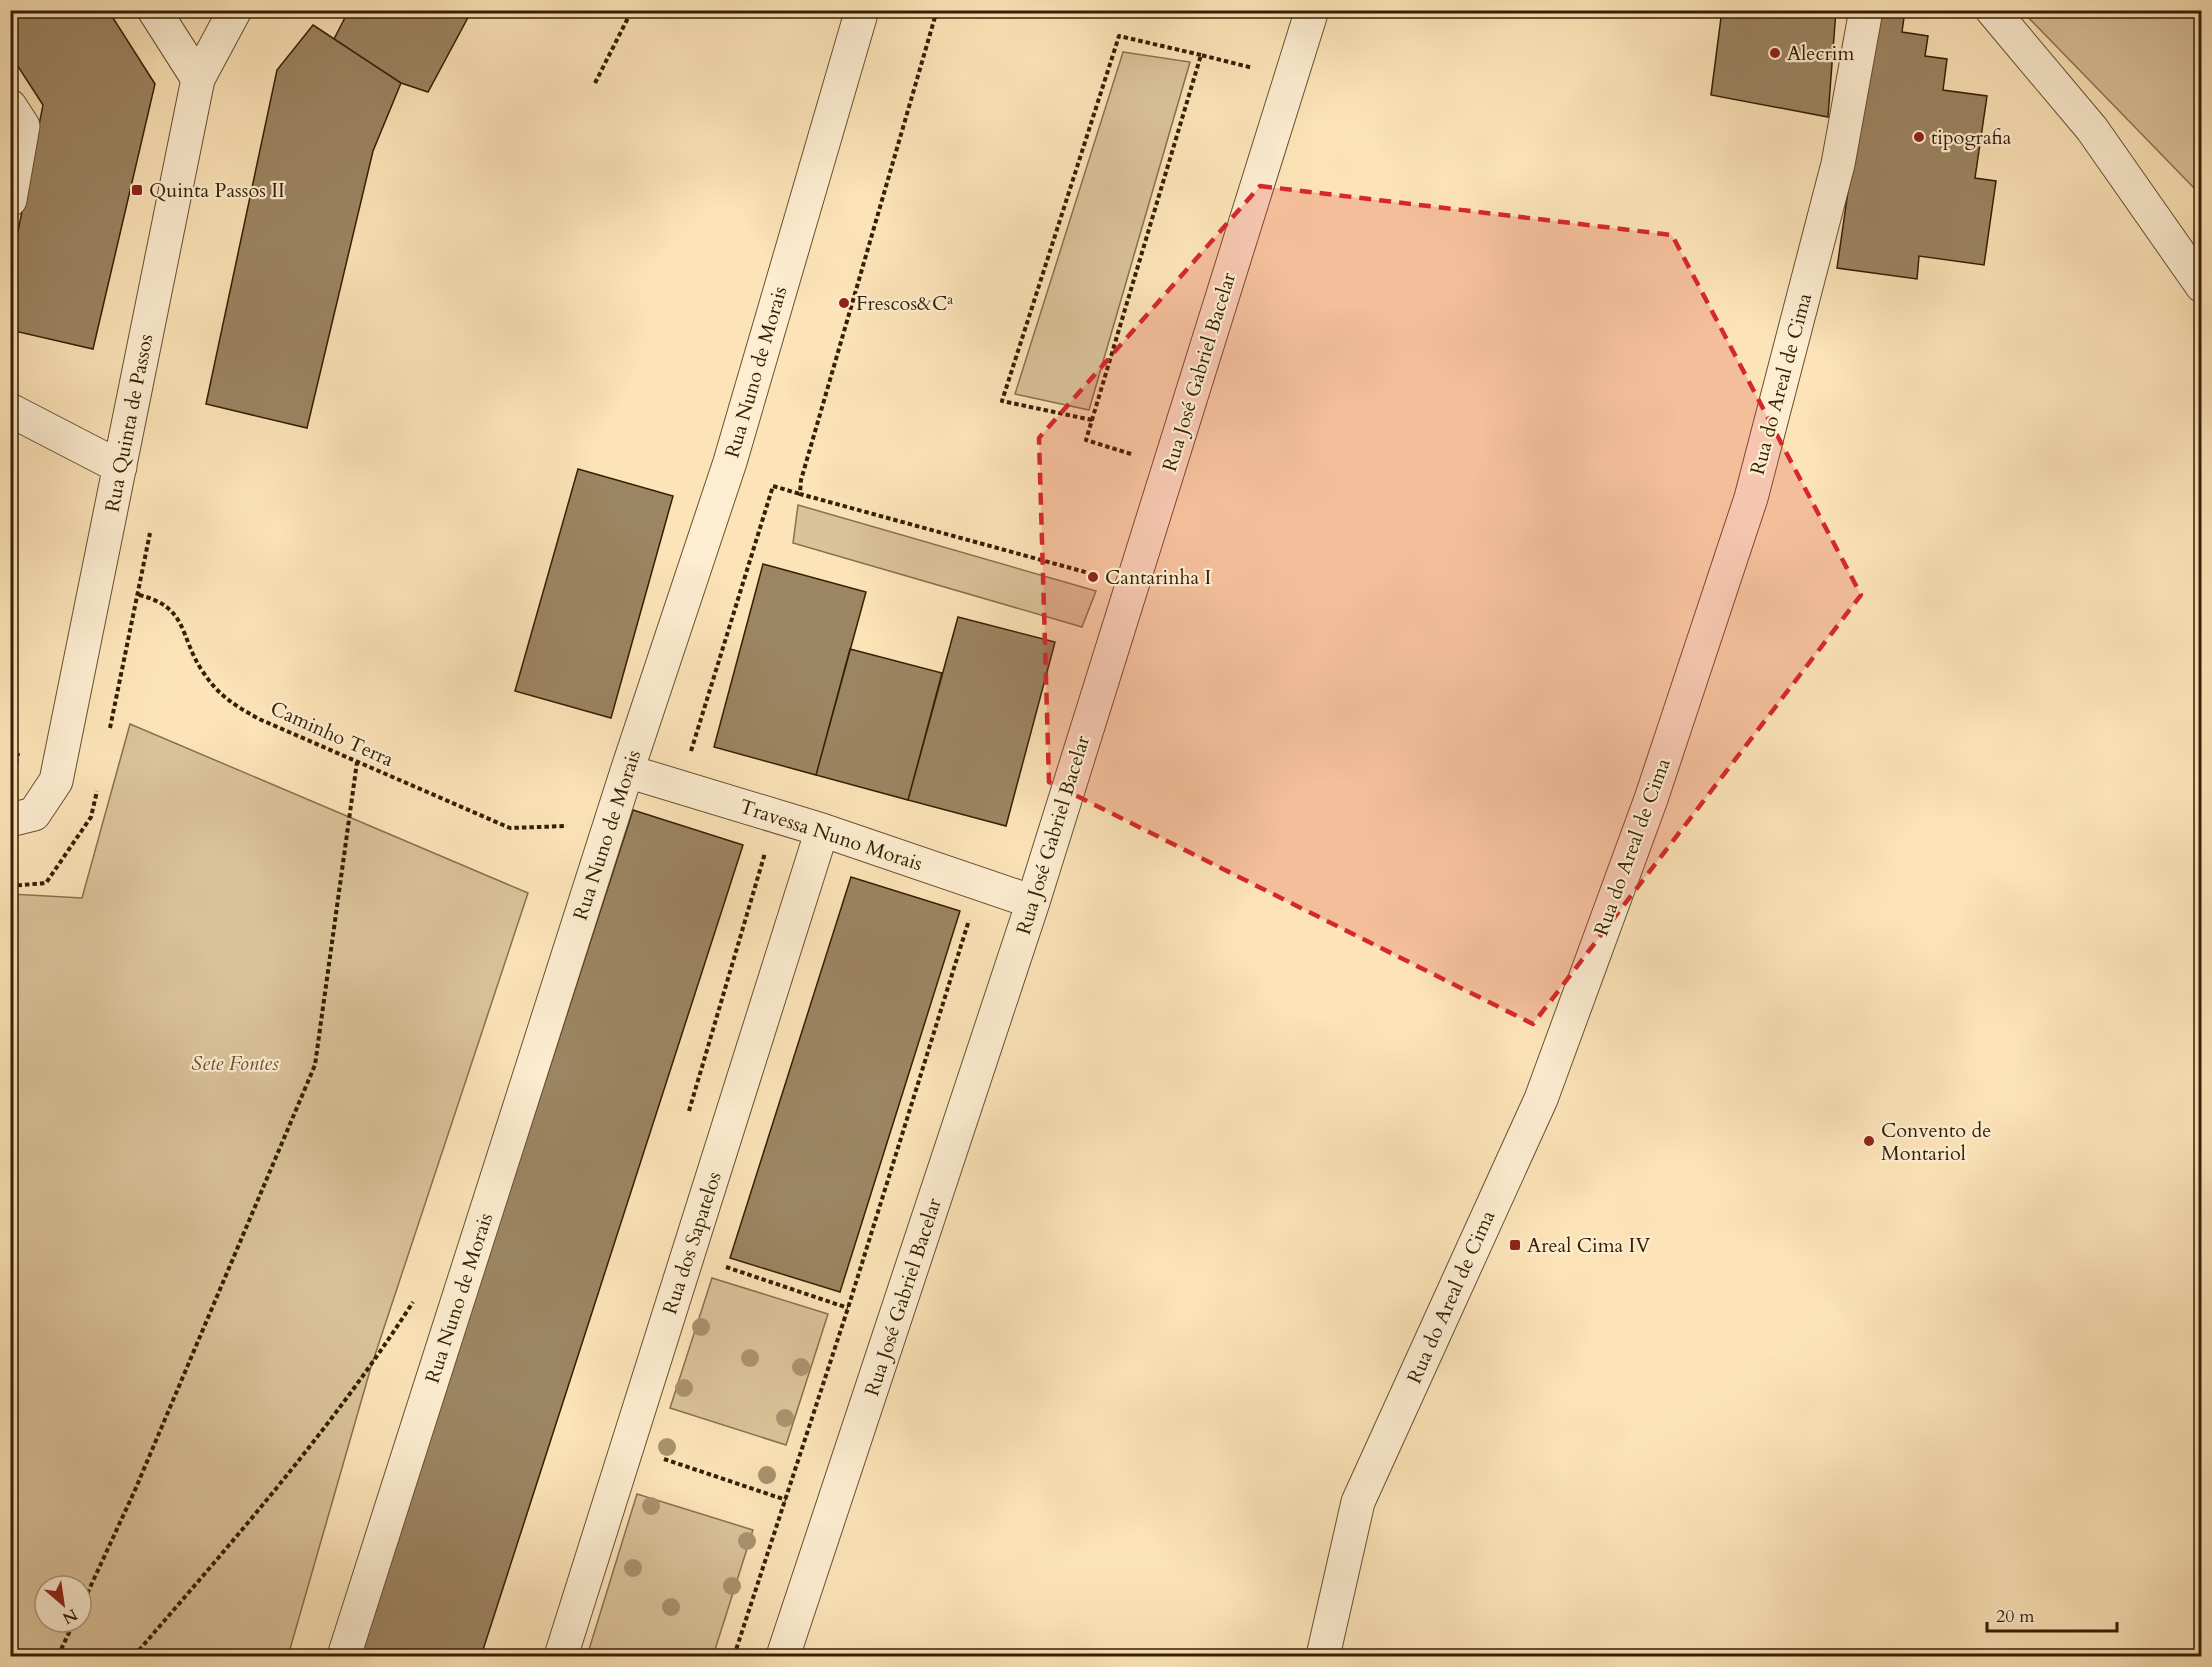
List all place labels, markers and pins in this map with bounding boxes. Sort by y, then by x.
place label: Alecrim [1787,40,1854,67]
marker: Alecrim [1768,46,1782,60]
place label: tipografia [1931,124,2012,151]
marker: tipografia [1912,130,1926,144]
place label: Quinta Passos II [149,177,285,204]
marker: Quinta Passos II [130,183,144,197]
place label: Frescos&Cª [856,290,953,317]
marker: Frescos&Cª [837,296,851,310]
place label: Cantarinha I [1105,564,1211,591]
marker: Cantarinha I [1086,570,1100,584]
place label: Convento de Montariol [1881,1117,1991,1167]
marker: Convento de Montariol [1862,1134,1876,1148]
place label: Areal Cima IV [1527,1232,1650,1259]
marker: Areal Cima IV [1508,1238,1522,1252]

